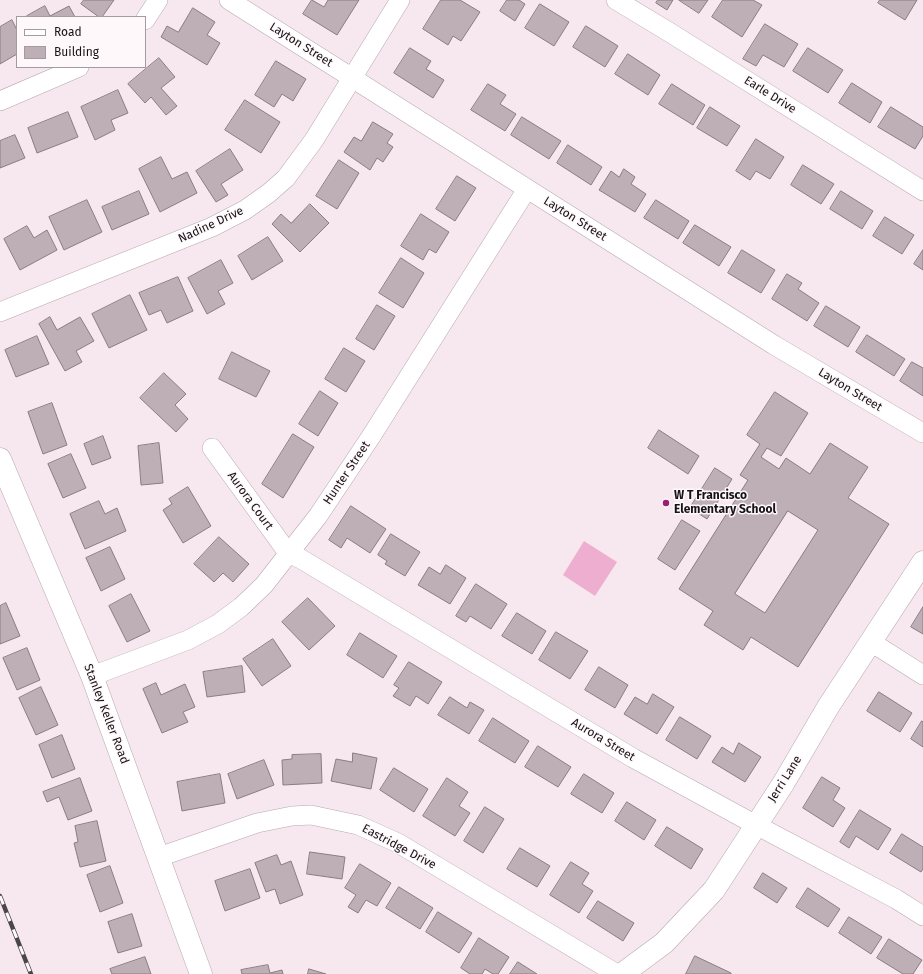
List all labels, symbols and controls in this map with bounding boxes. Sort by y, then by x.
legend [16,16,146,68]
street label: Layton Street [267,20,335,70]
text: Road [54,25,82,39]
text: Building [54,45,99,59]
street label: Earle Drive [741,73,799,117]
street label: Layton Street [541,194,609,244]
street label: Nadine Drive [176,204,246,246]
street label: Layton Street [815,365,885,415]
street label: Hunter Street [321,439,373,507]
street label: Aurora Court [224,469,276,533]
place label: W T Francisco Elementary School [674,489,776,517]
marker: W T Francisco Elementary School [661,498,671,508]
street label: Stanley Keller Road [80,662,132,766]
street label: Aurora Street [569,715,637,765]
street label: Jerri Lane [765,753,805,805]
street label: Eastridge Drive [360,821,438,873]

